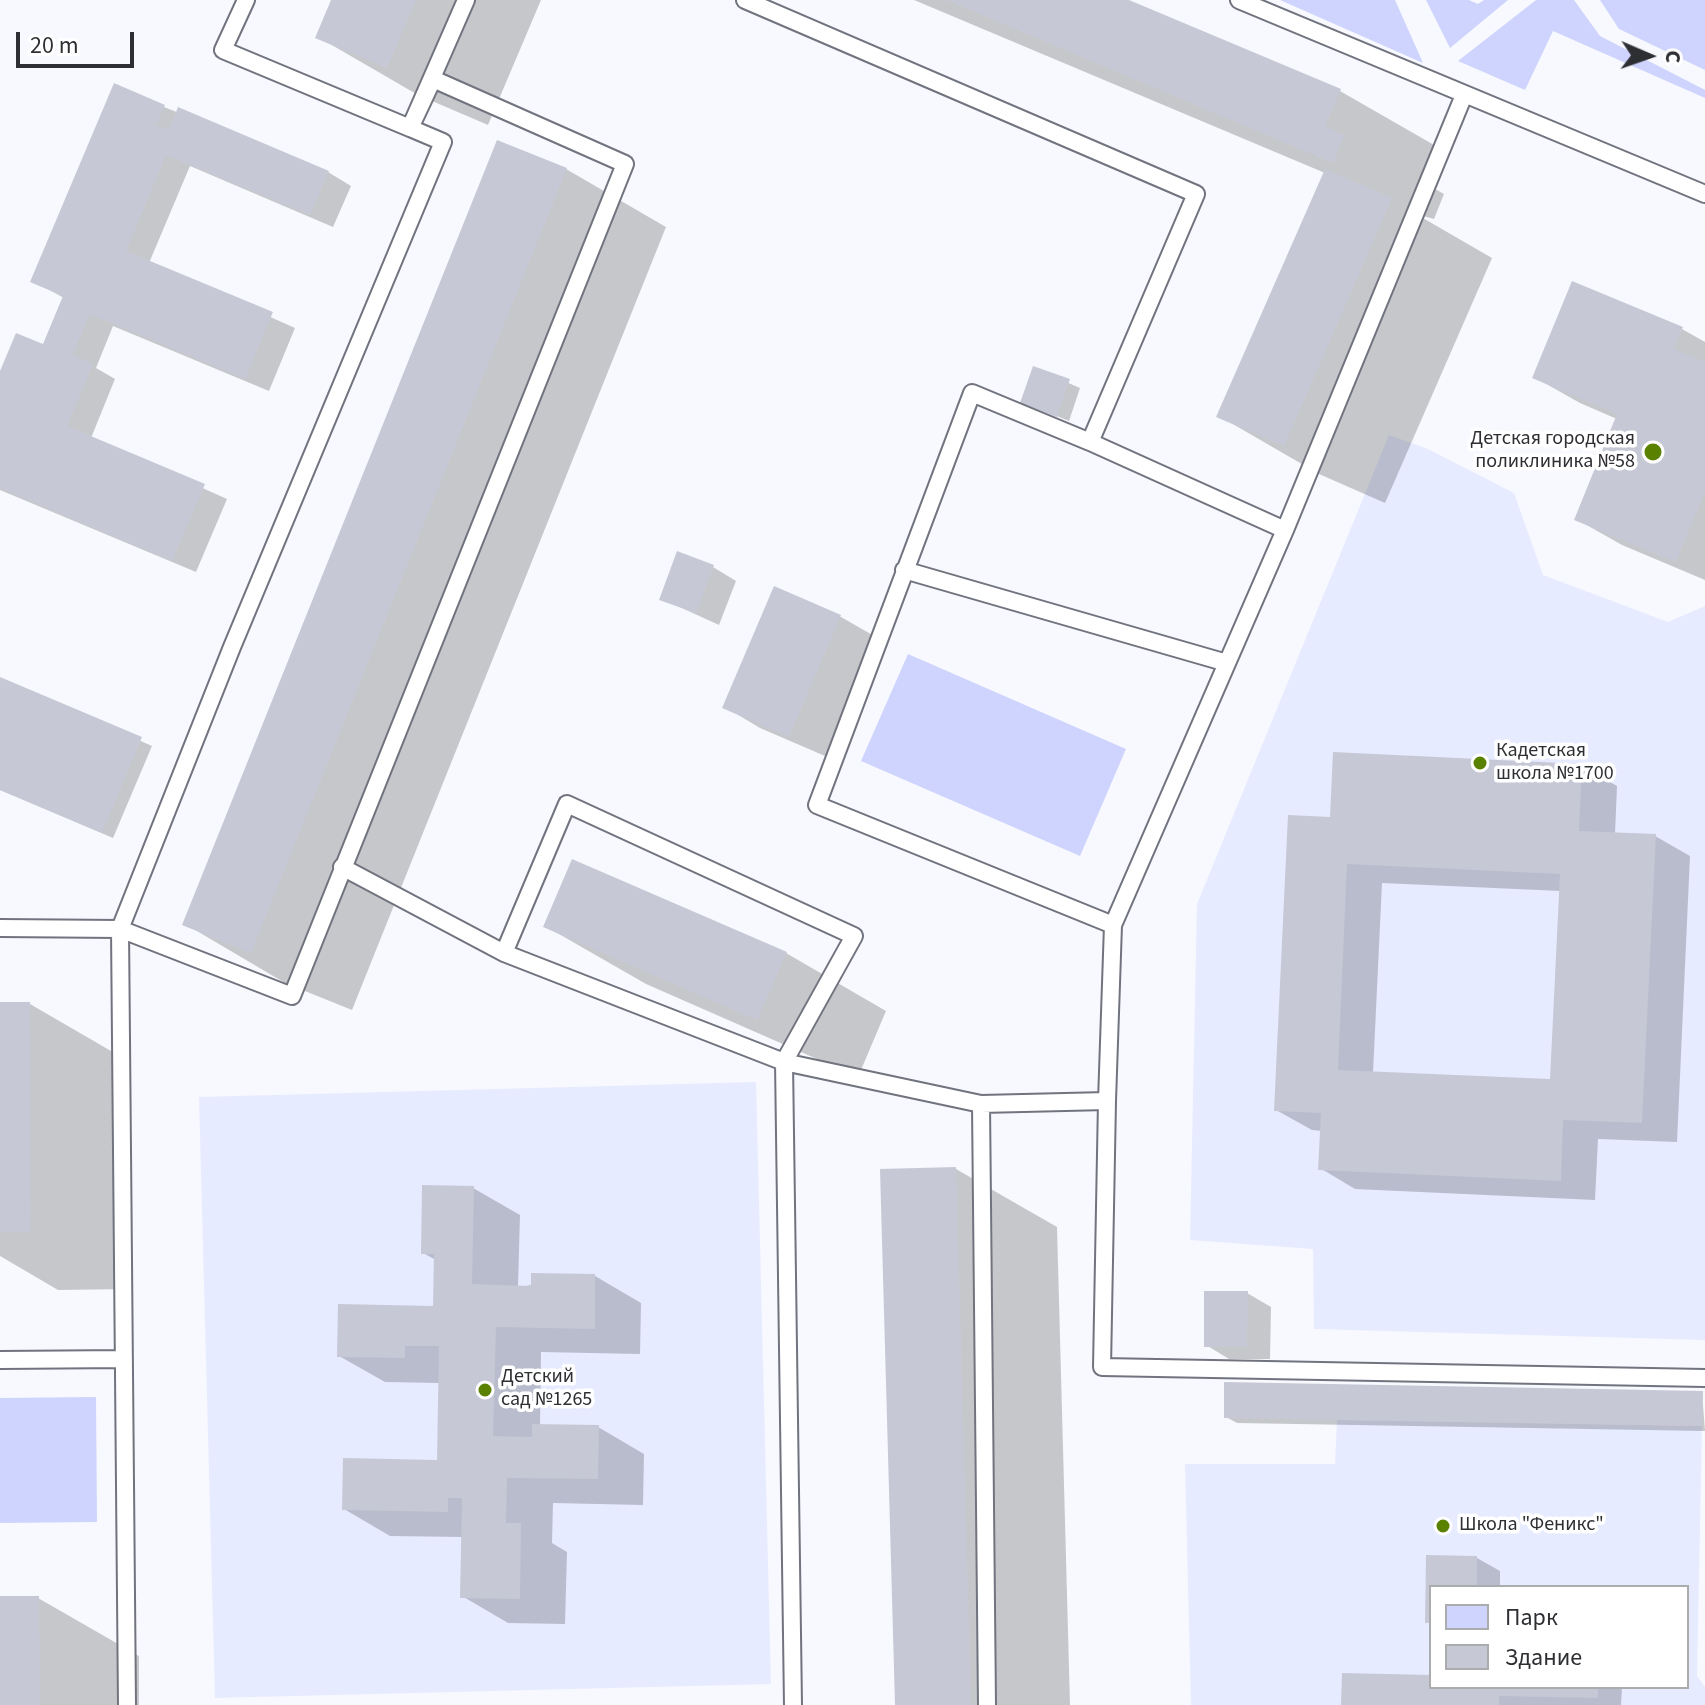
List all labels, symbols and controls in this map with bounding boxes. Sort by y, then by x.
scale bar [20,16,138,66]
north arrow [1609,16,1689,96]
text: 20 m [30,28,79,63]
text: С [1657,50,1689,64]
place label: Детская городская поликлиника №58 [1470,428,1635,475]
marker: Детская городская поликлиника №58 [1642,441,1664,463]
place label: Кадетская школа №1700 [1496,740,1614,787]
marker: Кадетская школа №1700 [1471,754,1489,772]
place label: Детский сад №1265 [501,1366,592,1413]
marker: Детский сад №1265 [476,1381,494,1399]
place label: Школа "Феникс" [1459,1514,1604,1538]
marker: Школа "Феникс" [1434,1517,1452,1535]
legend [1429,1585,1689,1689]
text: Парк [1505,1600,1558,1635]
text: Здание [1505,1640,1582,1675]

